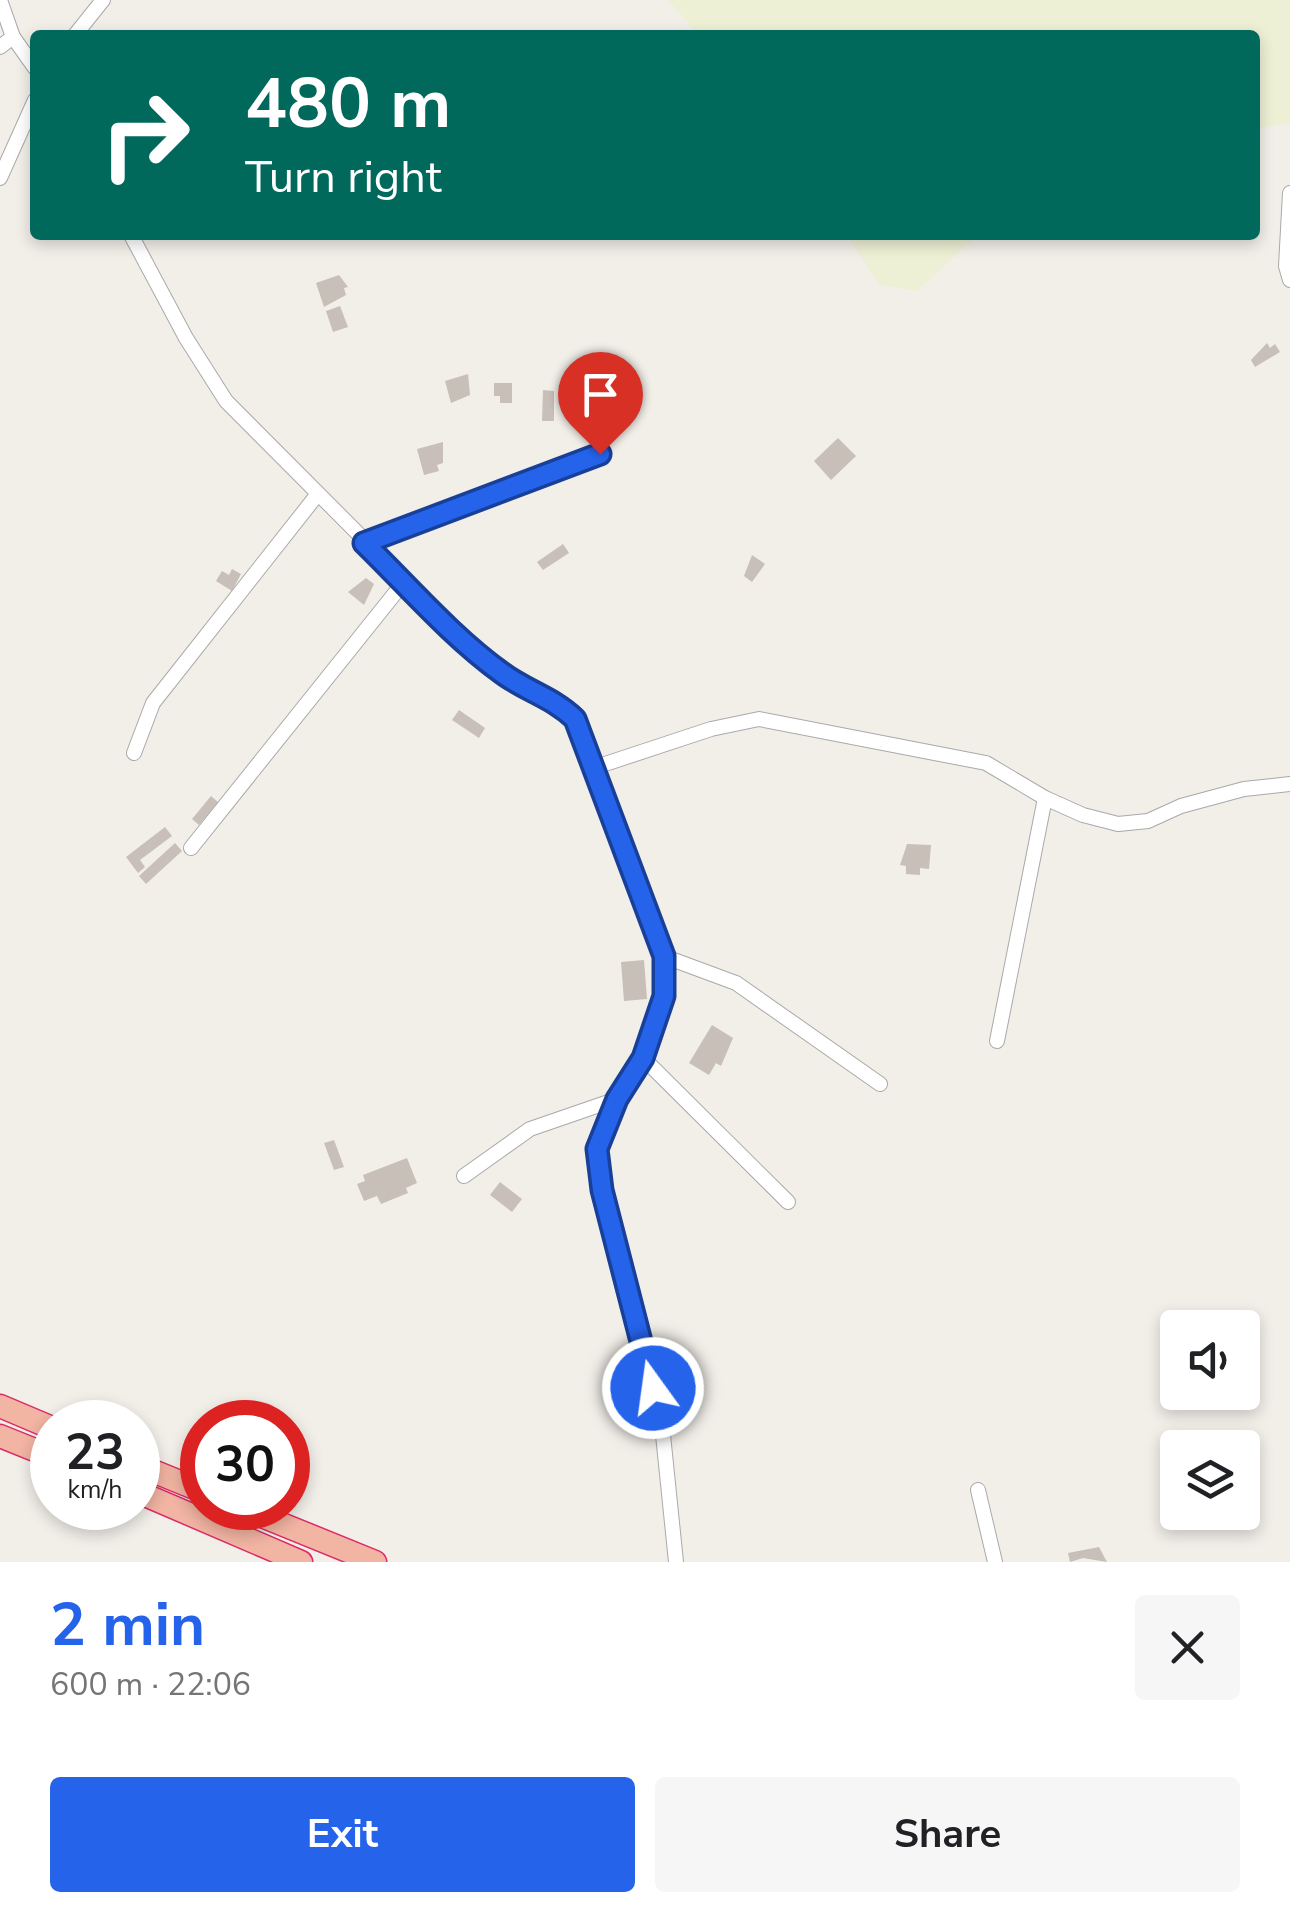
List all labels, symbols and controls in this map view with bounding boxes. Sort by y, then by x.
text: 480 m [245,56,451,152]
icon: right [80,70,210,200]
text: Turn right [245,147,442,208]
pin [558,352,643,455]
icon: arrive [573,367,628,422]
map controls [1160,1310,1260,1530]
button: sound [1160,1310,1260,1410]
position arrow [601,1336,705,1440]
speed limit sign: 30 [180,1400,310,1530]
text: 23 [65,1418,125,1487]
button: layers [1160,1430,1260,1530]
text: km/h [67,1473,123,1507]
text: 2 min [50,1584,205,1666]
button: close [1135,1595,1240,1700]
text: 600 m · 22:06 [50,1663,251,1706]
button: Exit [50,1777,635,1892]
button: Share [655,1777,1240,1892]

